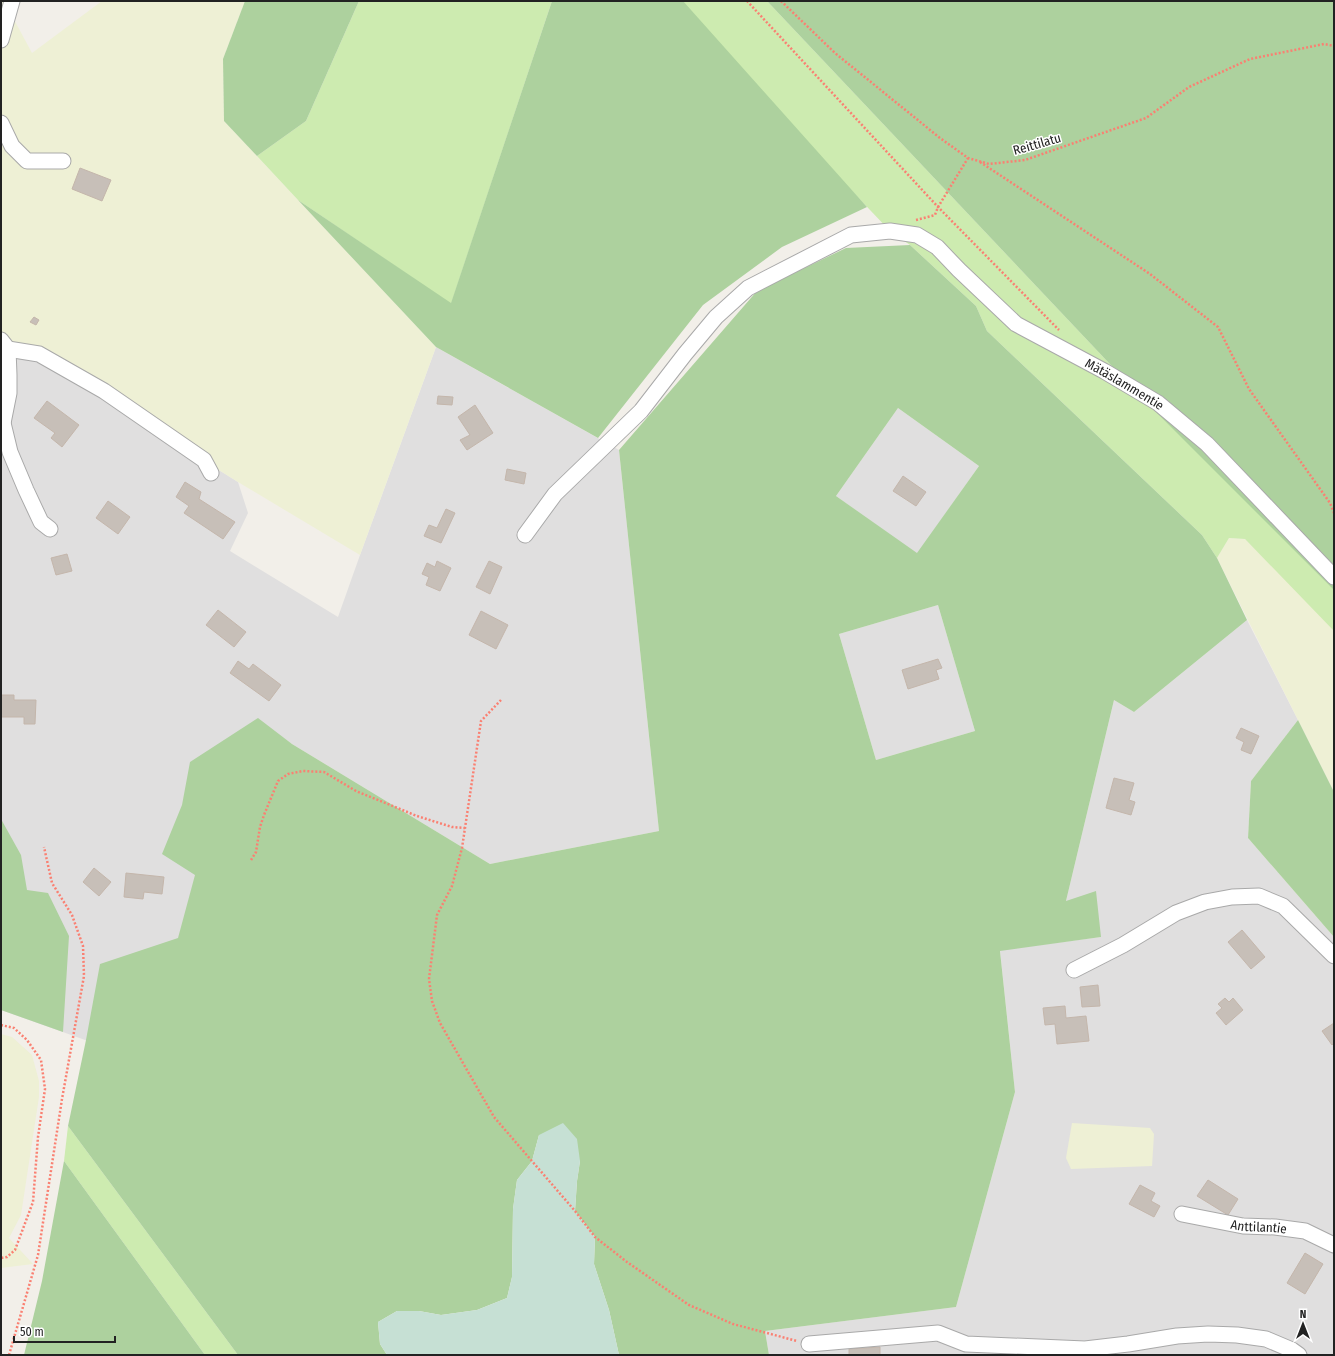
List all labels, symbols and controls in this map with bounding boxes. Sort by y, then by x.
street label: Reittilatu [1011,130,1063,158]
street label: Mätäslammentie [1083,355,1167,413]
street label: Anttilantie [1230,1216,1288,1236]
north arrow [1283,1304,1323,1344]
text: N [1300,1308,1306,1321]
scale bar [14,1318,115,1344]
text: 50 m [20,1325,44,1339]

